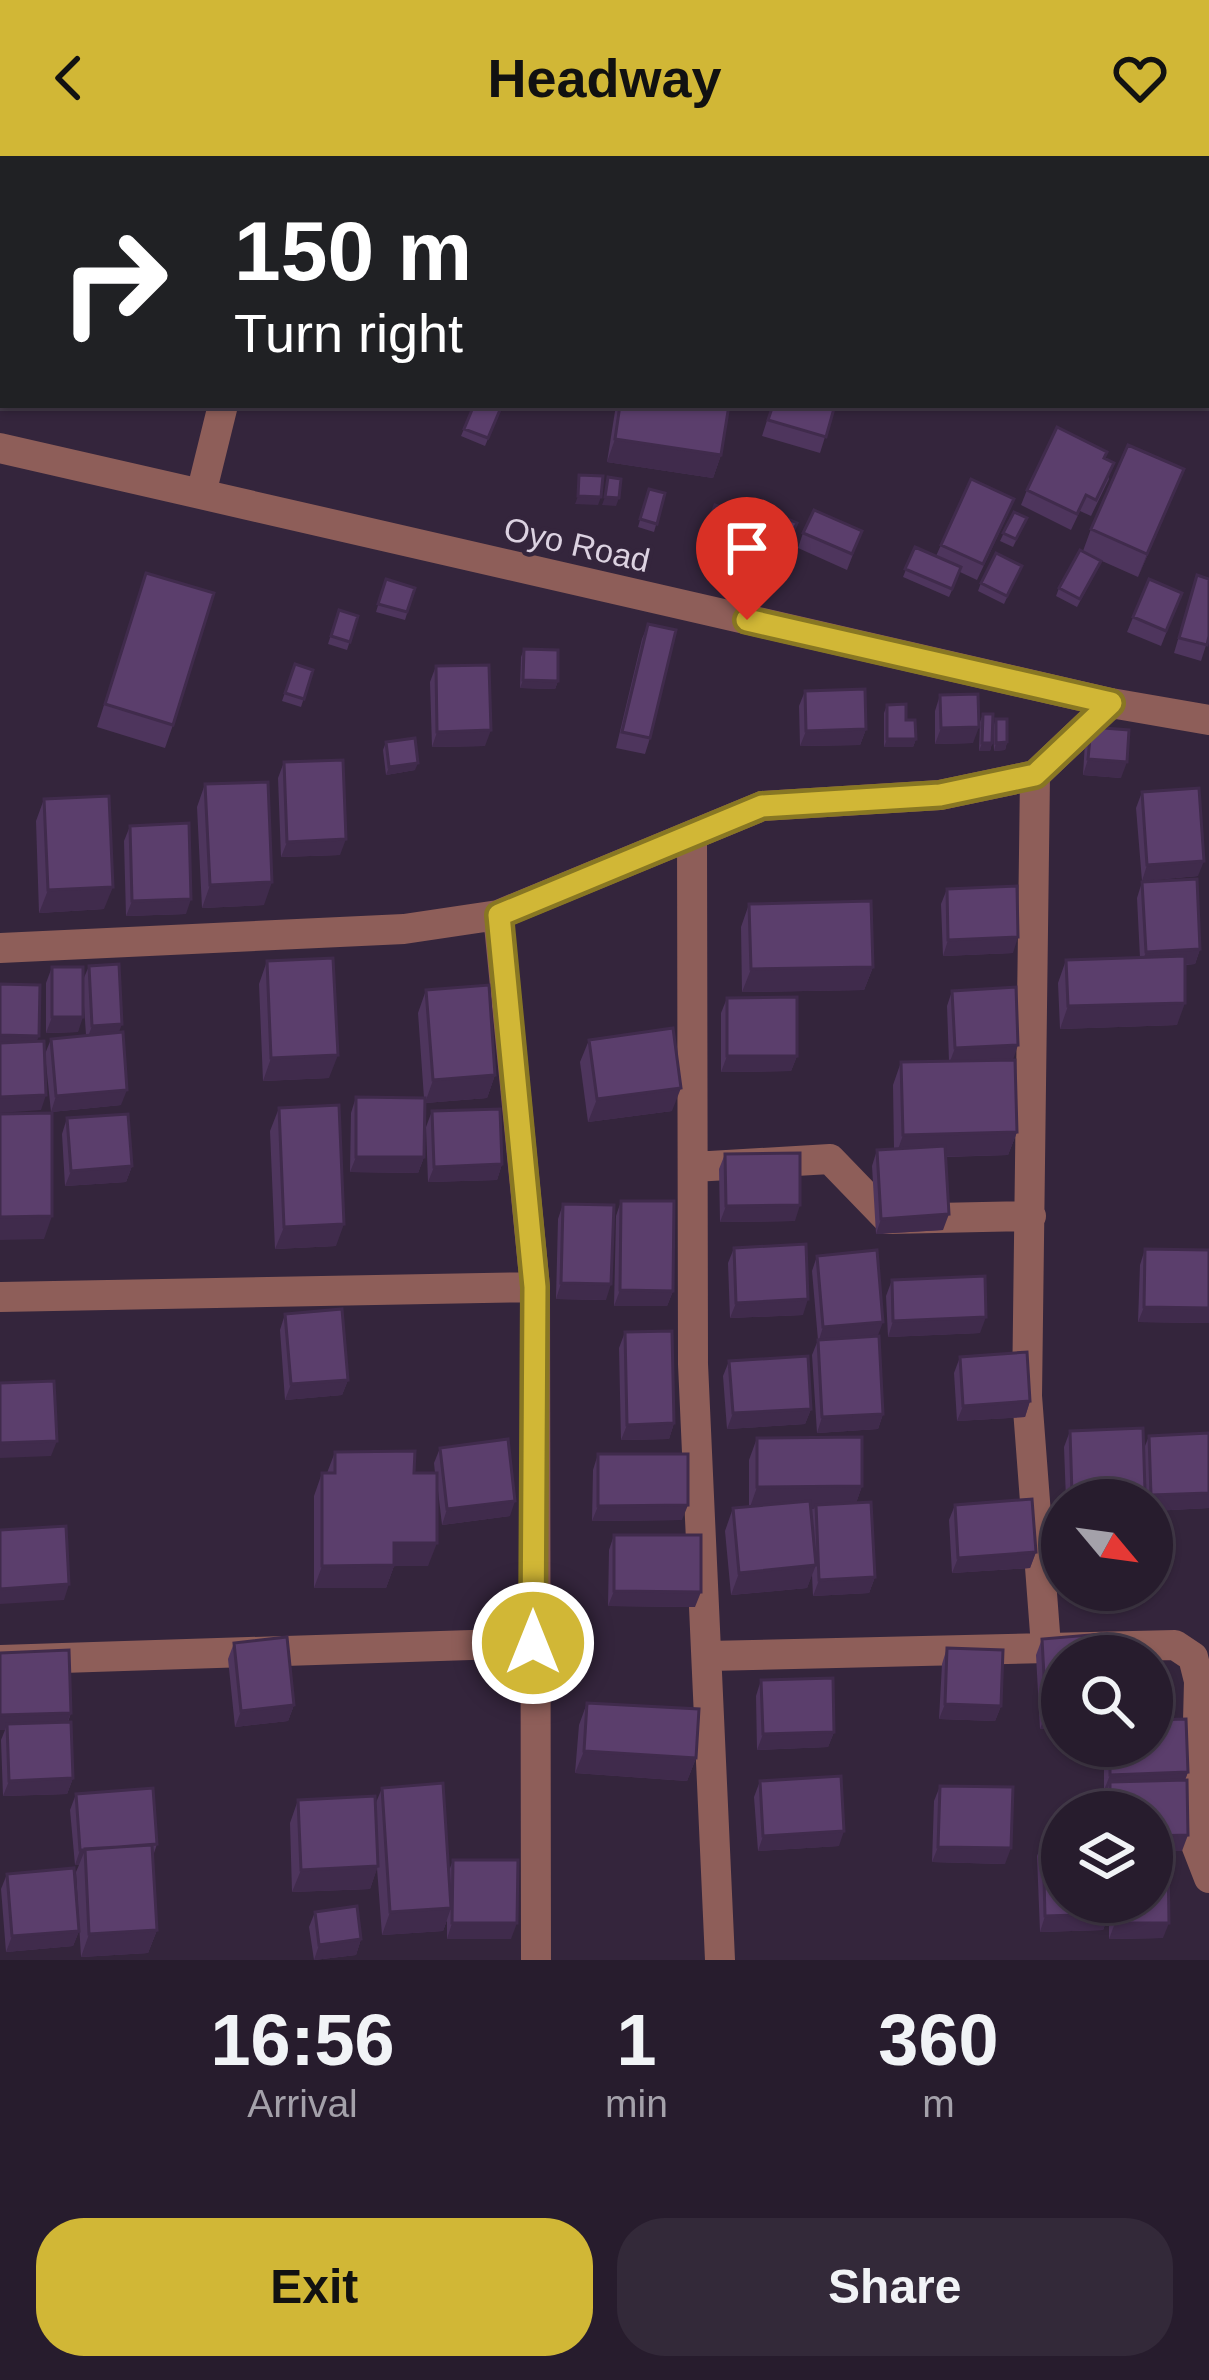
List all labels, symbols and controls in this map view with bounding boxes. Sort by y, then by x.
icon: back [36,45,102,111]
icon: heart [1107,45,1173,111]
text: Headway [487,48,722,108]
icon: right [36,204,192,360]
text: 150 m [234,204,472,298]
text: Turn right [234,303,463,363]
pin [696,497,798,620]
street label: Oyo Road [500,510,653,579]
icon: arrive [714,515,780,581]
north arrow [1041,1479,1173,1611]
map controls [1041,1479,1173,1923]
position arrow [470,1580,596,1706]
button: search [1041,1635,1173,1767]
button: layers [1041,1791,1173,1923]
text: 16:56 [210,2000,395,2080]
text: 1 [616,2000,657,2080]
text: 360 [878,2000,999,2080]
text: Arrival [247,2082,358,2125]
text: min [605,2082,668,2125]
text: m [922,2082,955,2125]
button: Exit [36,2218,593,2356]
button: Share [617,2218,1173,2356]

